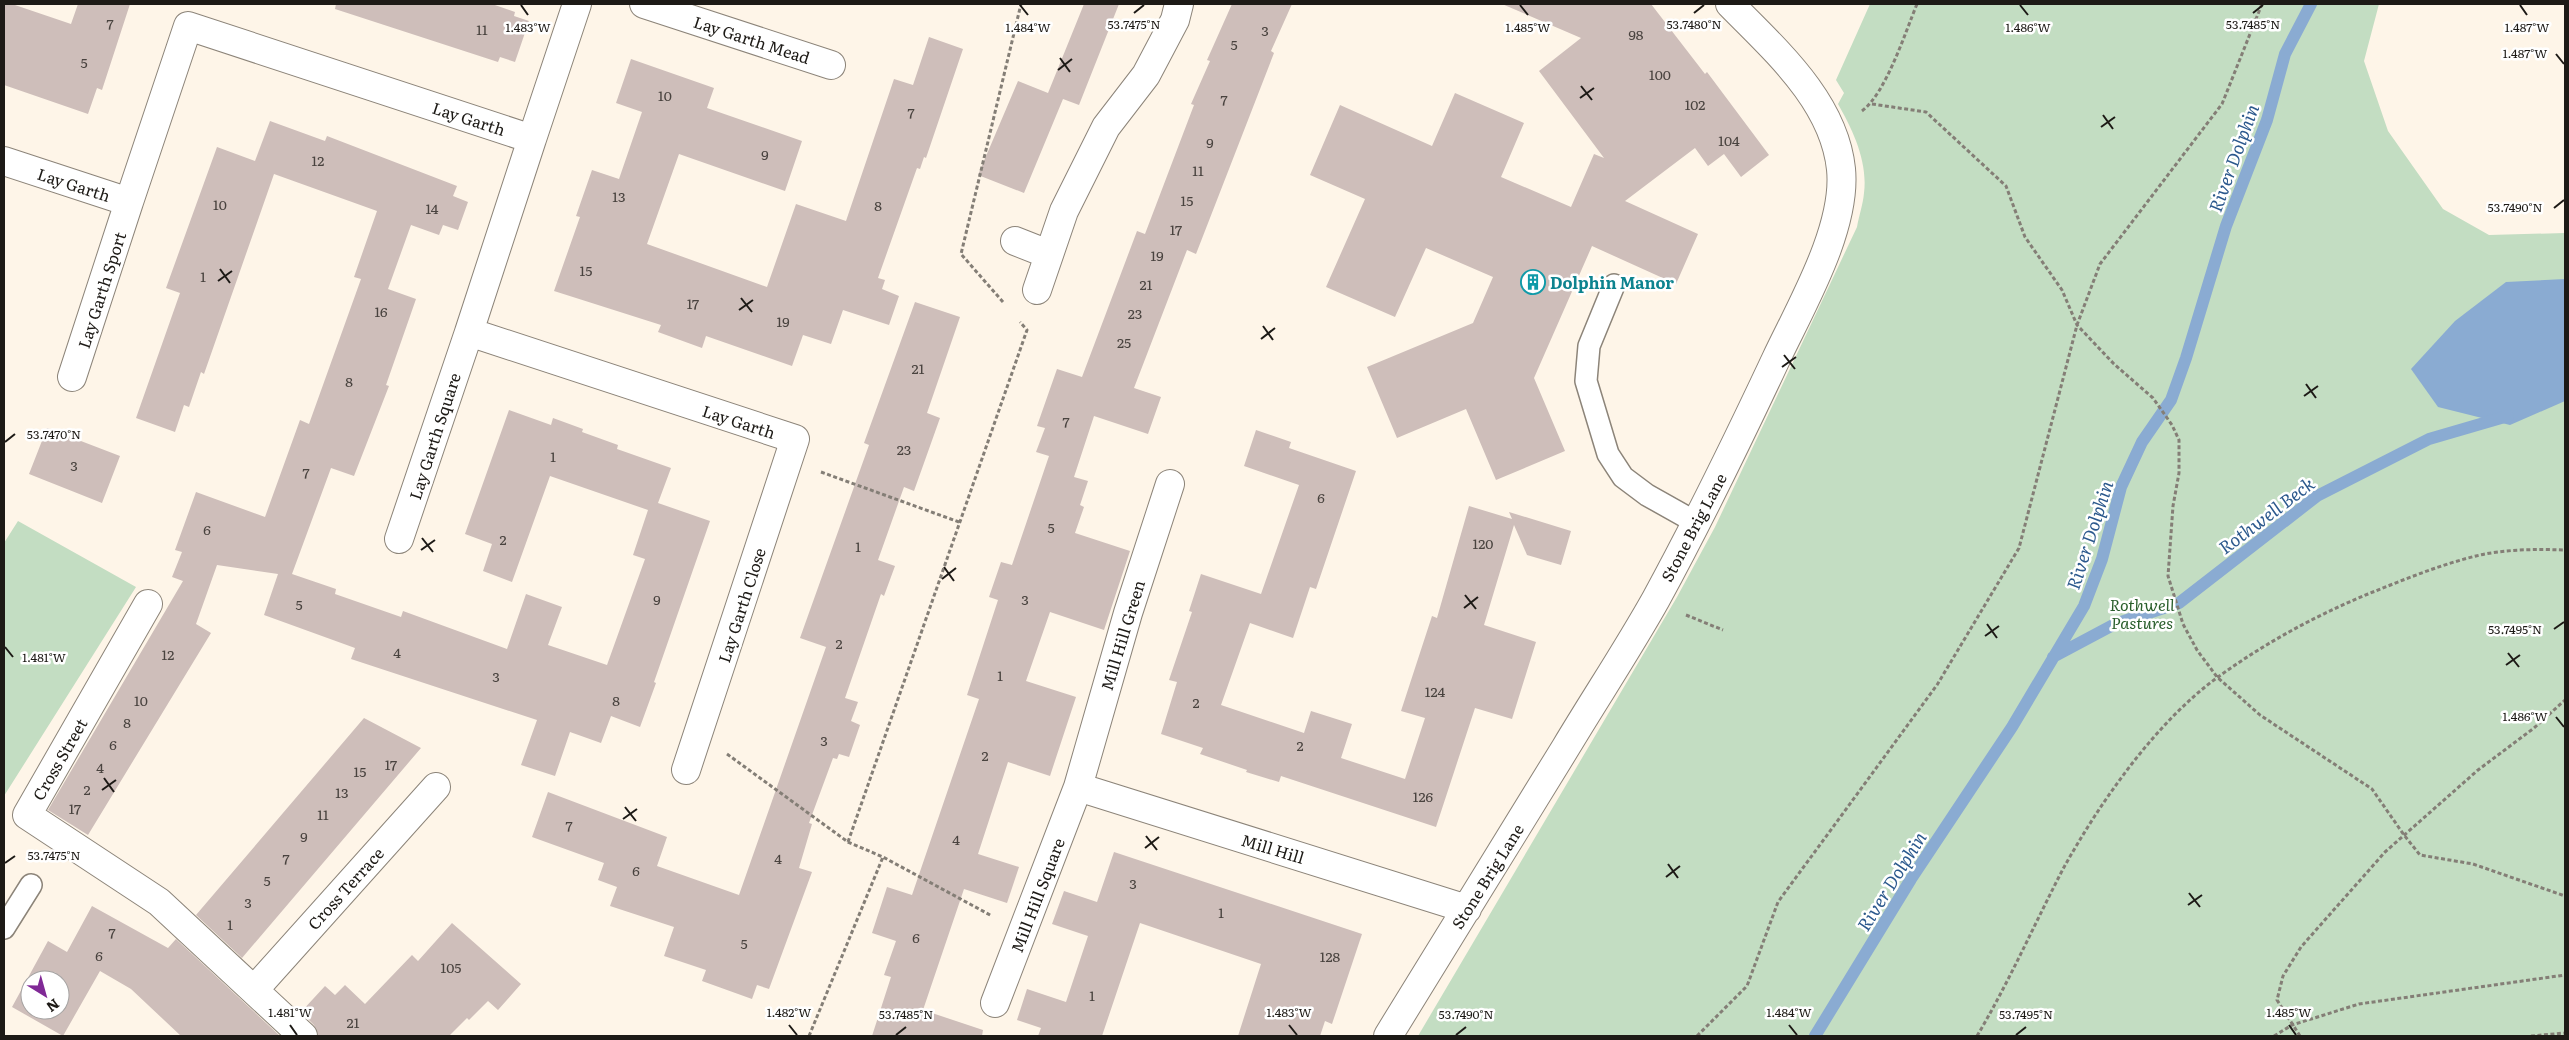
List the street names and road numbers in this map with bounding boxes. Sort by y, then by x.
street label: Lay Garth Mead [691,9,813,69]
street label: Lay Garth [429,95,509,141]
street label: Lay Garth [34,161,114,207]
street label: Lay Garth Sport [71,228,131,351]
street label: Lay Garth Square [402,370,466,502]
street label: Lay Garth [699,398,779,444]
street label: Stone Brig Lane [1654,468,1732,586]
street label: Lay Garth Close [711,544,771,666]
street label: Mill Hill Green [1094,576,1150,693]
street label: Cross Street [26,713,92,804]
street label: Stone Brig Lane [1445,819,1529,933]
street label: Mill Hill [1239,827,1307,869]
street label: Mill Hill Square [1004,834,1070,956]
street label: Cross Terrace [301,841,389,935]

